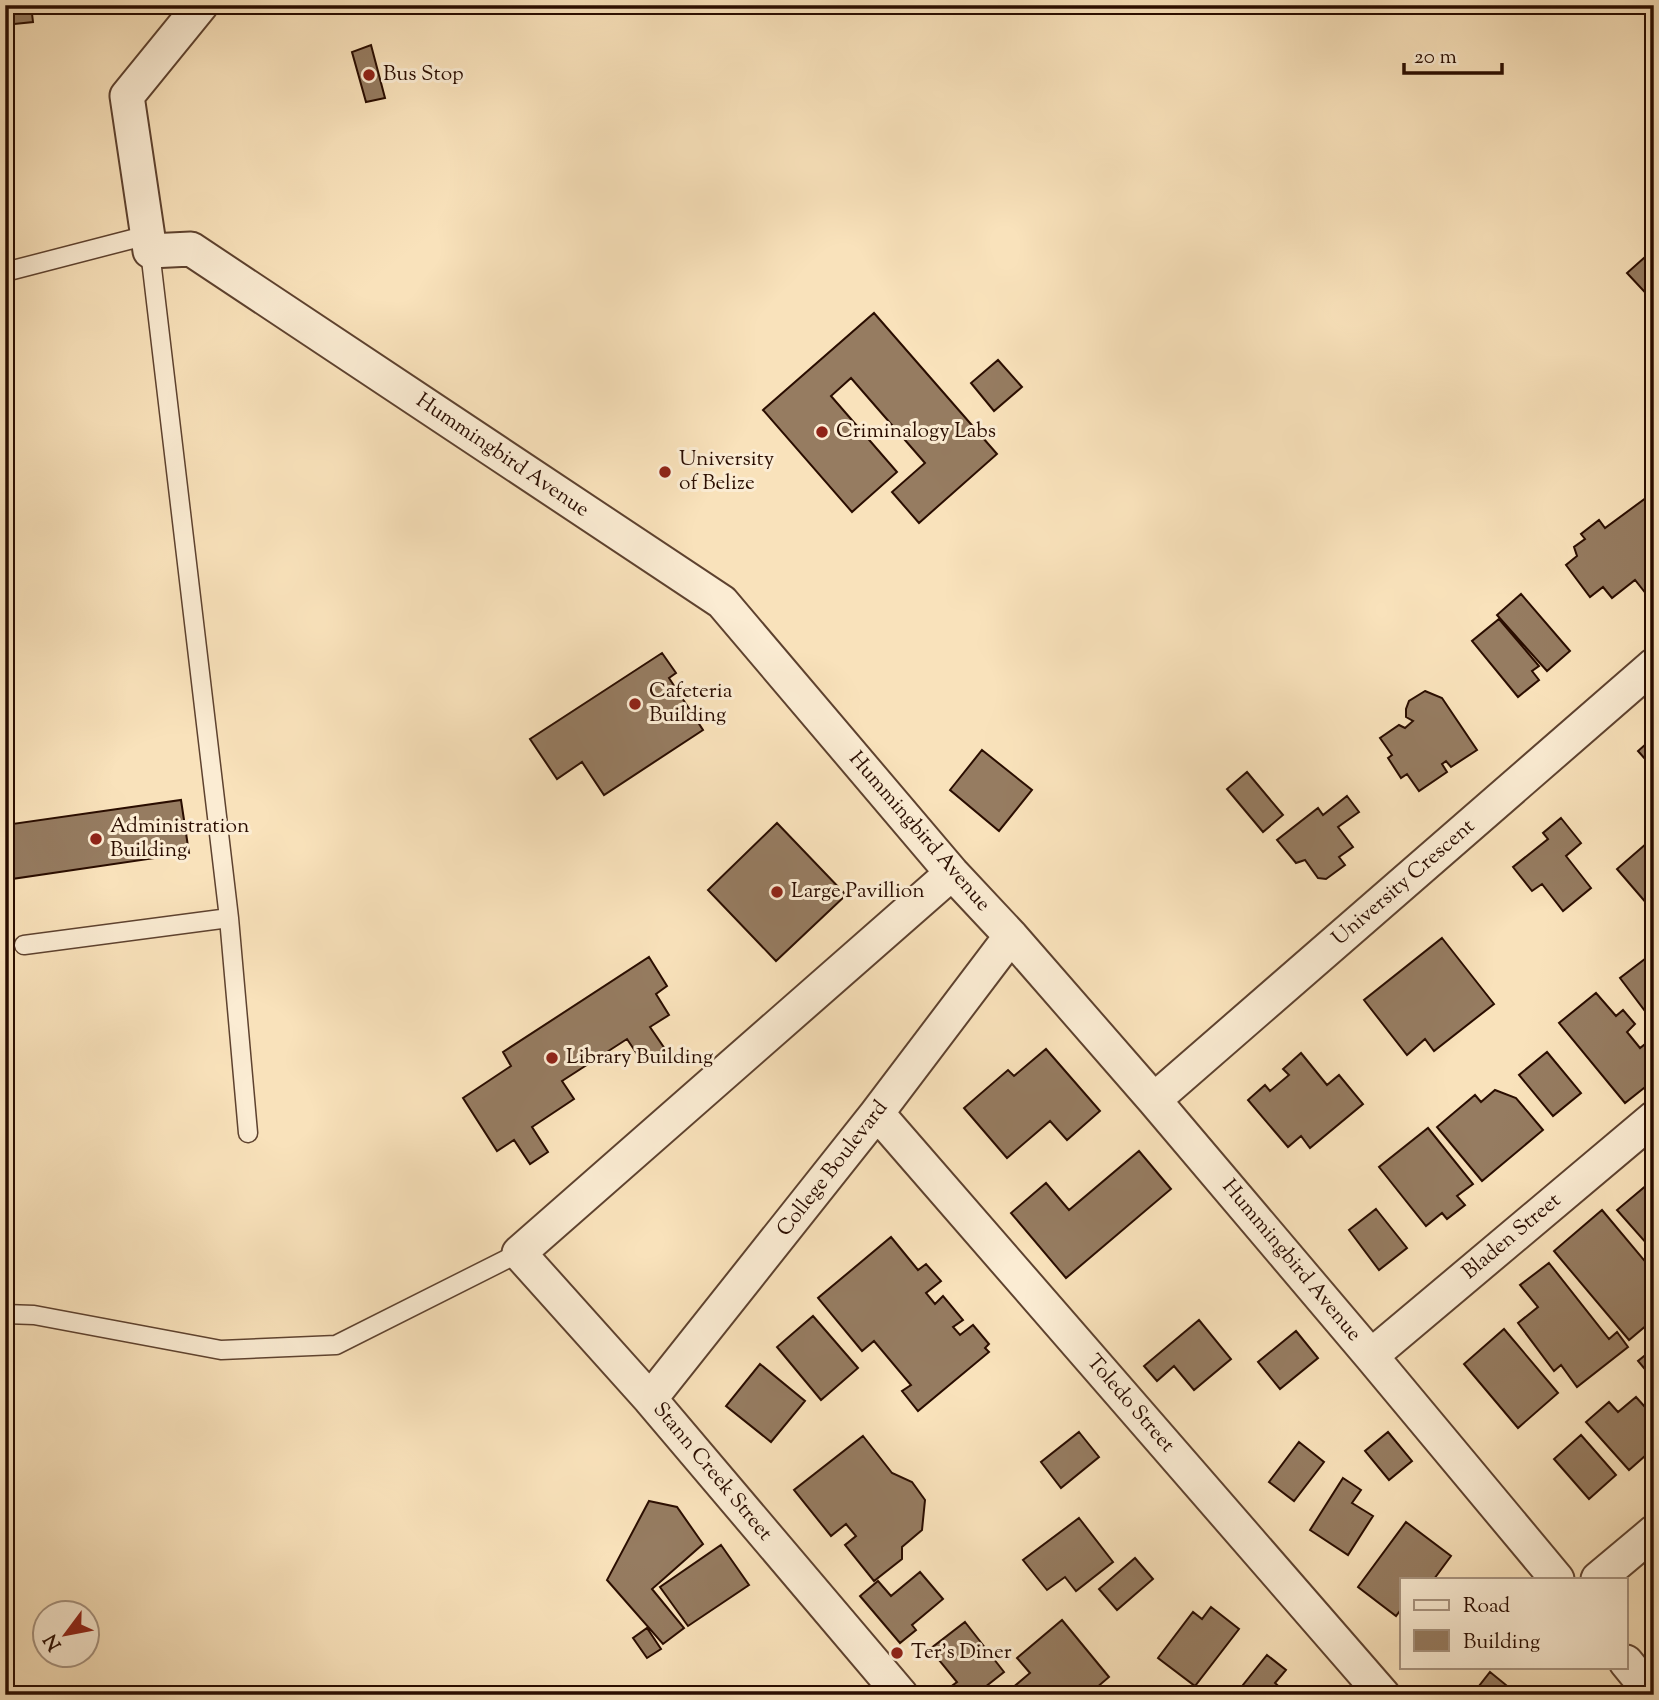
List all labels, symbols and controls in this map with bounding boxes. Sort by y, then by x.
scale bar [1404,32,1502,76]
text: 20 m [1414,43,1457,73]
place label: Bus Stop [383,60,464,90]
marker: Bus Stop [361,67,377,83]
street label: Hummingbird Avenue [409,387,595,525]
place label: Criminalogy Labs [836,417,996,447]
marker: Criminalogy Labs [814,424,830,440]
place label: University of Belize [679,445,775,499]
marker: University of Belize [657,464,673,480]
place label: Cafeteria Building [649,677,733,731]
marker: Cafeteria Building [627,696,643,712]
street label: Hummingbird Avenue [841,745,997,919]
place label: Administration Building [110,812,249,866]
street label: University Crescent [1326,812,1482,954]
marker: Administration Building [88,831,104,847]
place label: Large Pavillion [791,877,925,907]
marker: Large Pavillion [769,884,785,900]
place label: Library Building [566,1043,713,1073]
marker: Library Building [544,1050,560,1066]
street label: College Boulevard [770,1094,896,1243]
street label: Hummingbird Avenue [1214,1173,1368,1349]
street label: Bladen Street [1456,1187,1568,1287]
street label: Toledo Street [1079,1348,1181,1460]
street label: Stann Creek Street [645,1396,779,1548]
legend [1400,1578,1628,1668]
text: Road [1463,1592,1510,1622]
north arrow [32,1598,102,1668]
text: N [38,1628,69,1655]
text: Building [1463,1628,1540,1658]
place label: Ter's Diner [911,1638,1012,1668]
marker: Ter's Diner [889,1645,905,1661]

